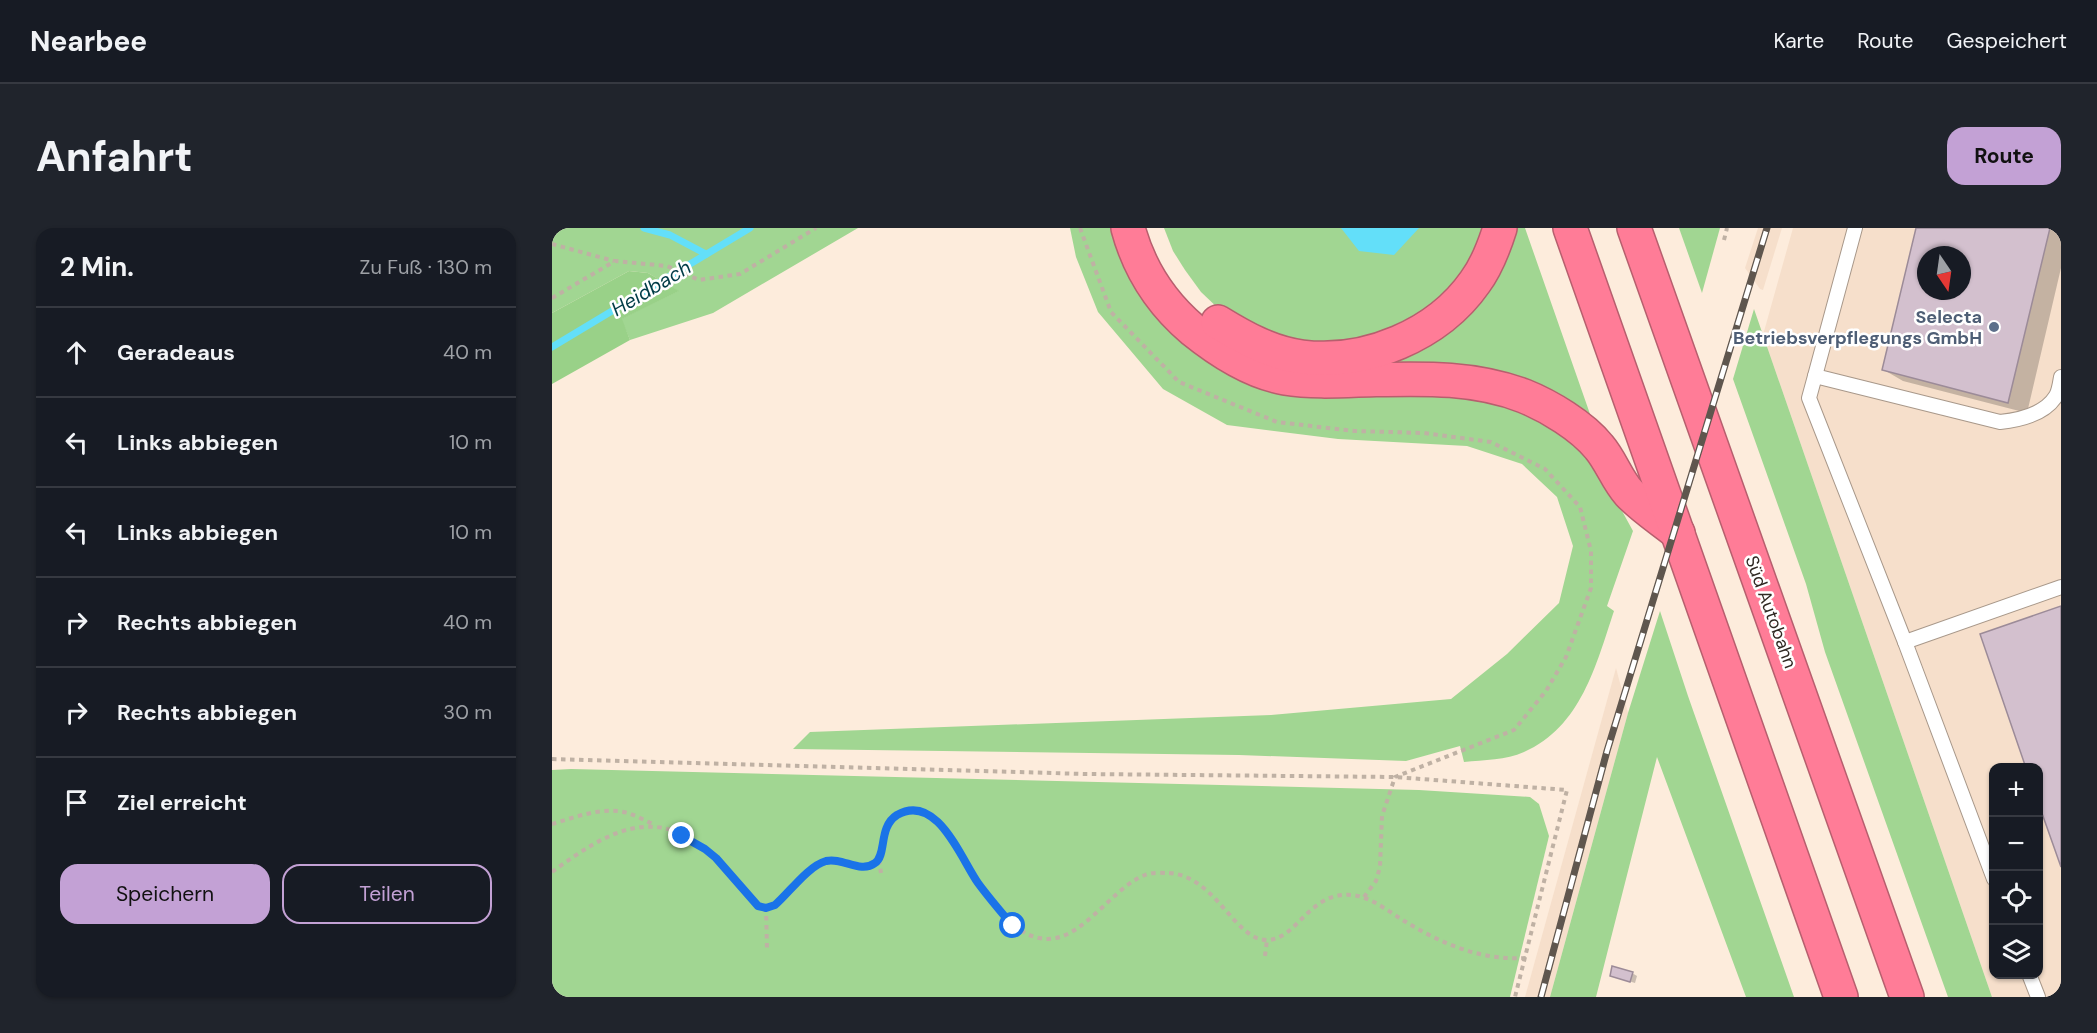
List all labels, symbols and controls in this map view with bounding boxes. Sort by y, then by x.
text: Nearbee [30,23,147,60]
text: Karte [1773,27,1824,55]
text: Route [1857,27,1913,55]
text: Gespeichert [1946,27,2067,55]
button: Route [1947,127,2061,185]
text: Anfahrt [36,129,192,184]
north arrow [1917,246,1971,300]
text: 2 Min. [60,250,134,284]
text: Zu Fuß · 130 m [360,254,492,280]
water label: Heidbach [606,254,696,322]
place label: Selecta Betriebsverpflegungs GmbH [1733,305,1982,350]
marker: Selecta Betriebsverpflegungs GmbH [1987,320,2001,334]
icon: ahead [60,336,93,369]
text: Geradeaus [117,338,235,367]
text: 40 m [443,339,492,365]
icon: left [60,426,93,459]
text: Links abbiegen [117,428,278,457]
text: 10 m [449,429,492,455]
icon: left [60,516,93,549]
text: Links abbiegen [117,518,278,547]
text: 10 m [449,519,492,545]
street label: Süd Autobahn [1740,552,1802,672]
icon: right [60,606,93,639]
text: Rechts abbiegen [117,608,297,637]
text: 40 m [443,609,492,635]
icon: right [60,696,93,729]
text: Rechts abbiegen [117,698,297,727]
text: 30 m [443,699,492,725]
map controls [1989,763,2043,979]
button: + [1989,763,2043,817]
icon: arrive [60,786,93,819]
text: Ziel erreicht [117,788,247,817]
button: − [1989,817,2043,871]
route end [668,822,694,848]
button: Speichern [60,864,270,924]
button: Teilen [282,864,492,924]
button: locate [1989,871,2043,925]
route start [999,912,1025,938]
button: layers [1989,925,2043,979]

